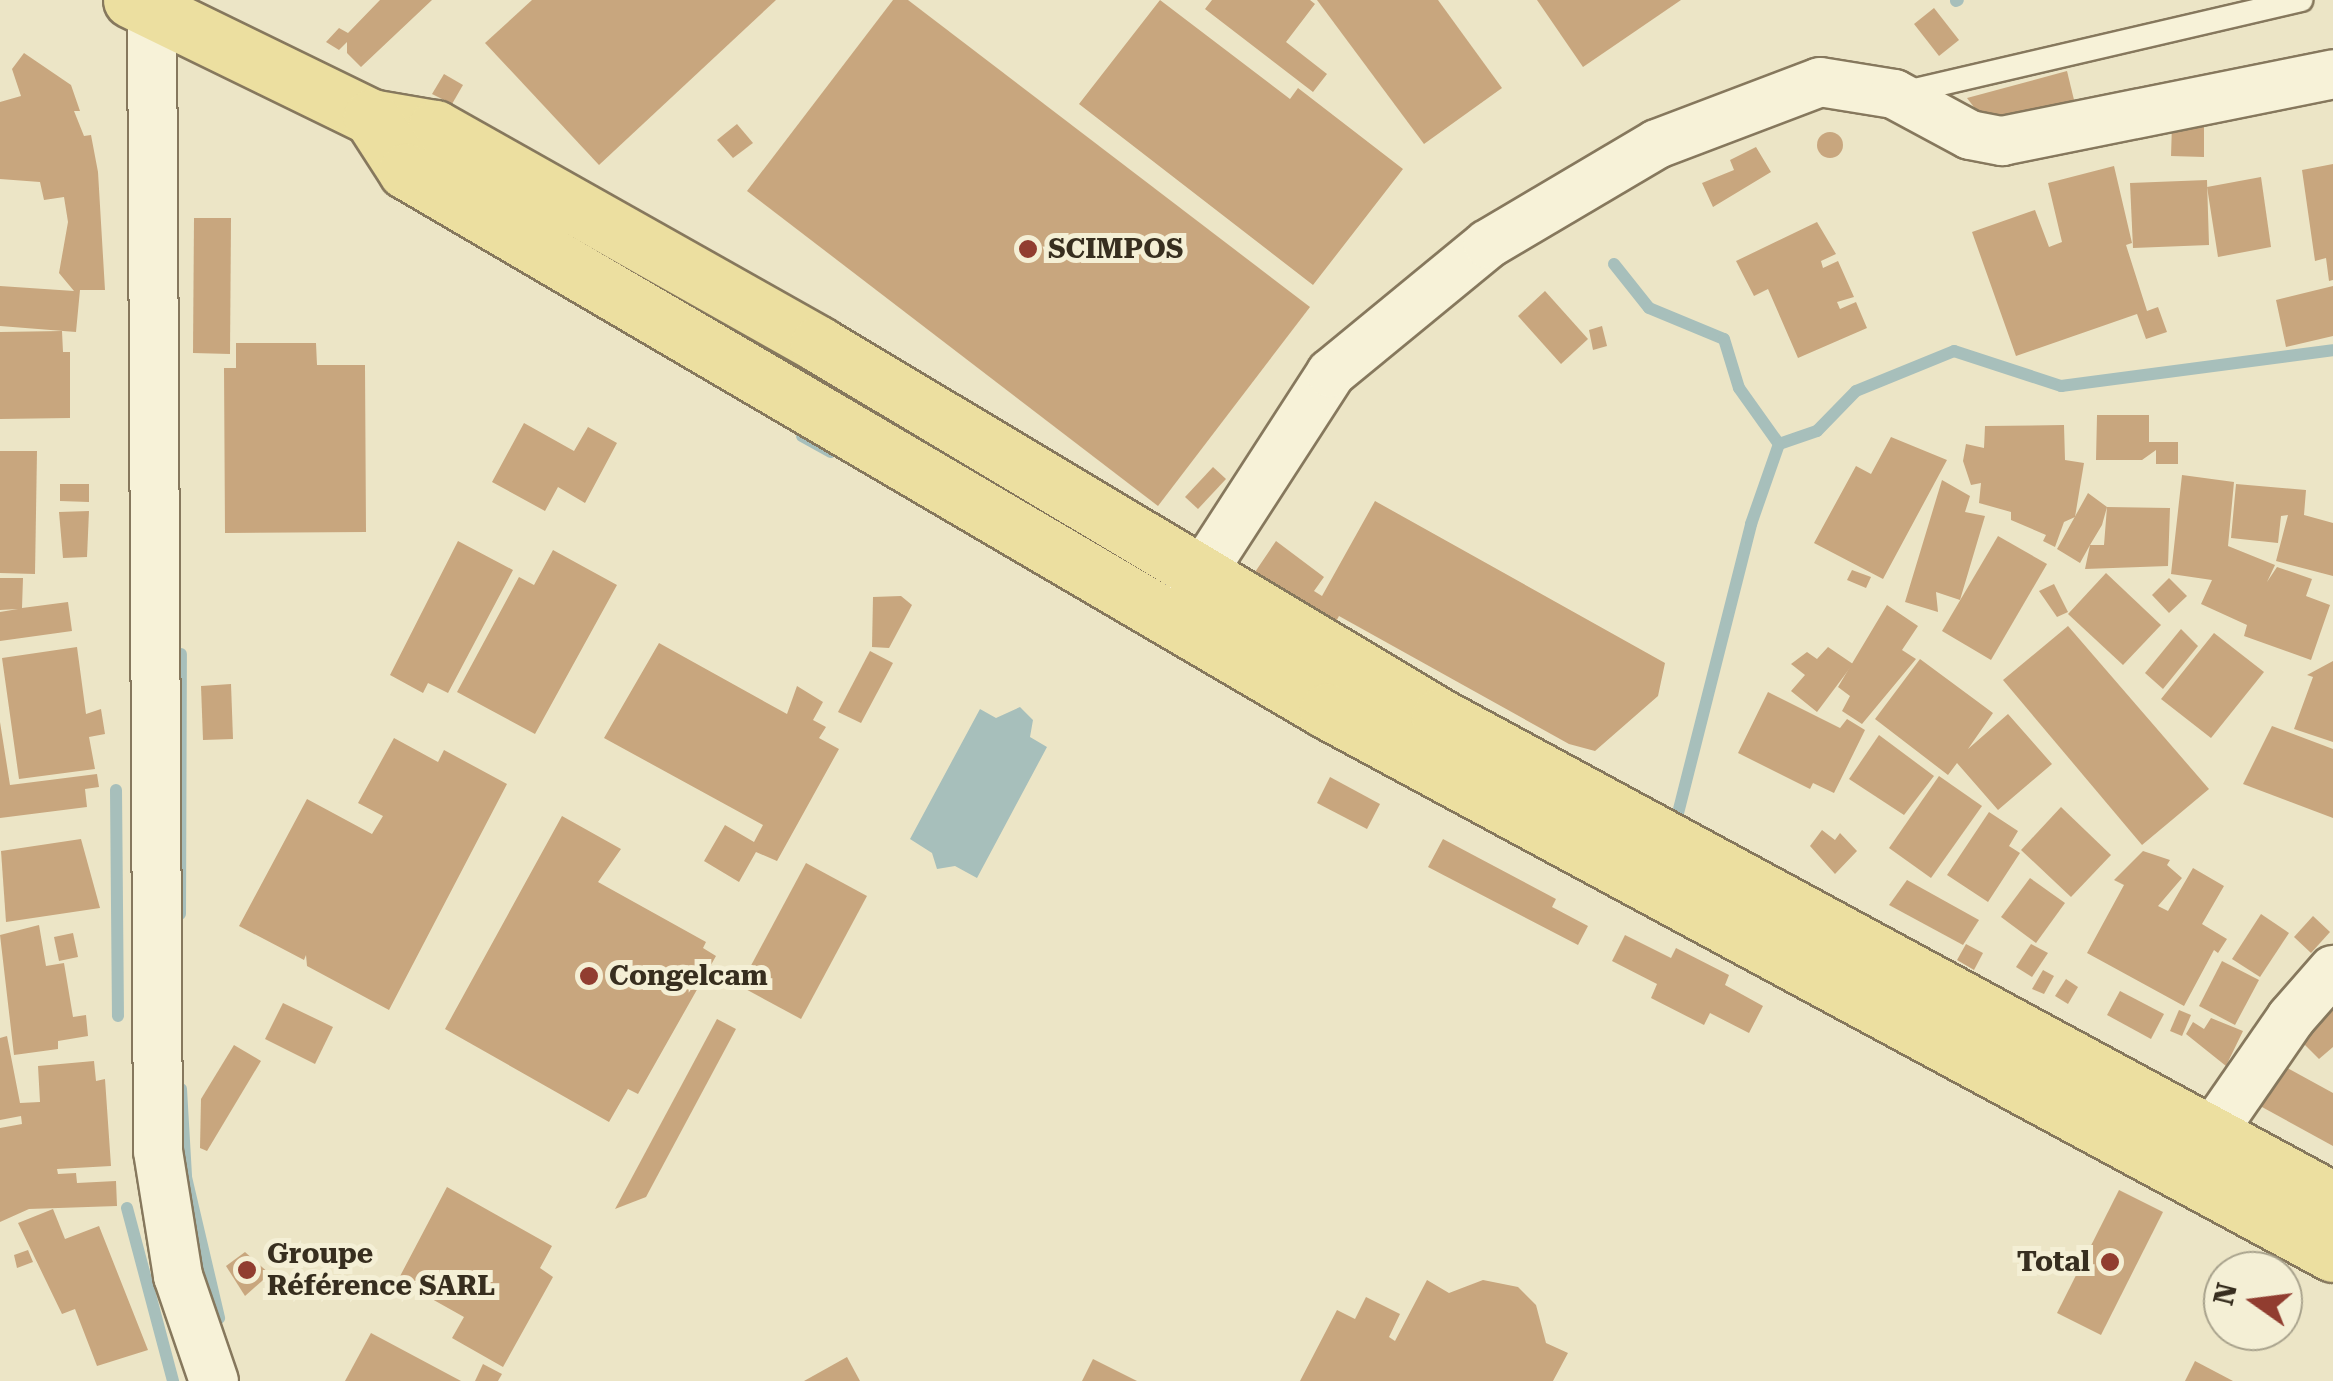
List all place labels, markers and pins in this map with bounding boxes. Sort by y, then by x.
place label: SCIMPOS [1048,232,1183,266]
marker: SCIMPOS [1017,238,1039,260]
place label: Congelcam [609,959,768,993]
marker: Congelcam [578,965,600,987]
place label: Groupe Référence SARL [267,1237,495,1303]
place label: Total [2017,1245,2090,1279]
marker: Total [2099,1251,2121,1273]
marker: Groupe Référence SARL [236,1259,258,1281]

